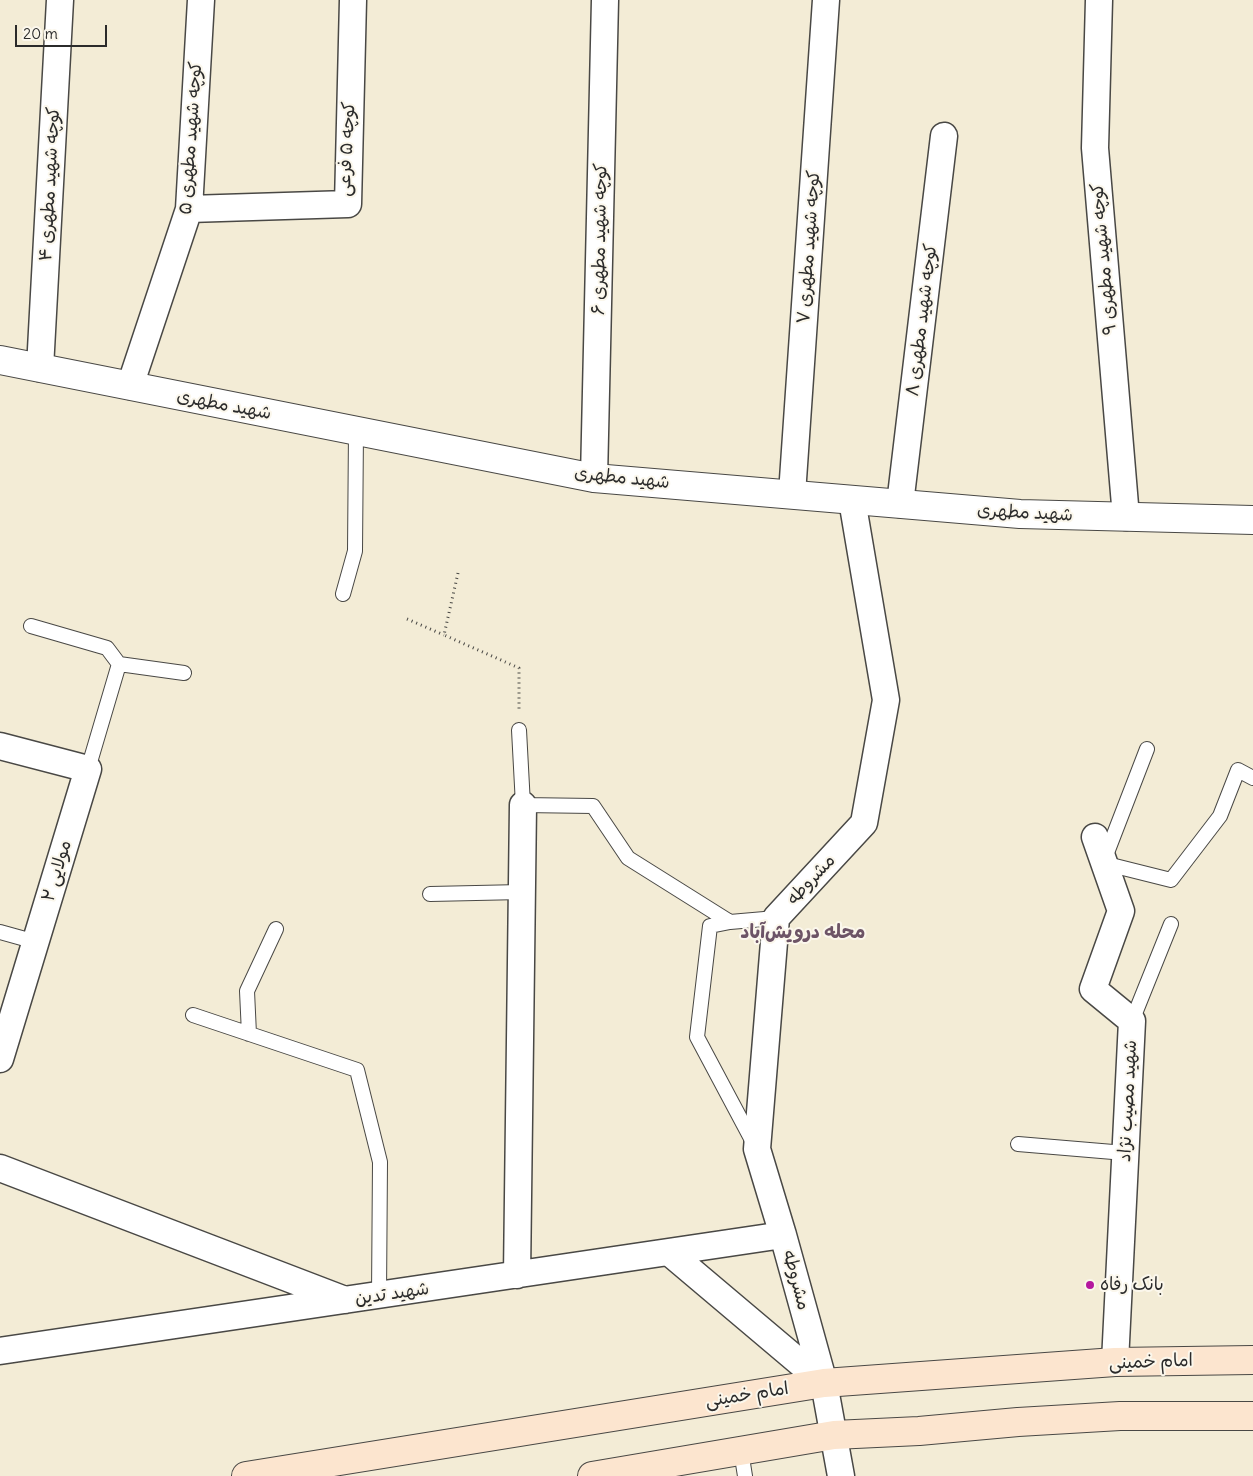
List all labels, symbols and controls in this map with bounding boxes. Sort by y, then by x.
scale bar [18,15,110,47]
text: 20 m [23,24,58,43]
street label: کوچه شهید مطهری ۵ [175,61,207,215]
street label: کوچه ۵ فرعی [334,101,360,197]
street label: کوچه شهید مطهری ۴ [35,106,65,262]
street label: کوچه شهید مطهری ۶ [588,163,612,315]
street label: کوچه شهید مطهری ۷ [793,169,825,325]
street label: کوچه شهید مطهری ۹ [1087,182,1121,336]
street label: کوچه شهید مطهری ۸ [902,242,942,398]
street label: شهید مطهری [175,385,273,425]
street label: شهید مطهری [573,462,671,494]
street label: شهید مطهری [977,500,1073,526]
street label: مولایی ۲ [37,838,77,904]
street label: مشروطه [782,850,840,910]
district label: محله درویش‌آباد [741,922,865,944]
street label: شهید مصیب نژاد [1114,1039,1142,1163]
street label: مشروطه [778,1247,814,1313]
place label: بانک رفاه [1100,1274,1164,1296]
street label: شهید تدین [353,1278,431,1310]
marker: بانک رفاه [1084,1279,1096,1291]
street label: امام خمینی [1109,1350,1193,1374]
street label: امام خمینی [704,1378,790,1412]

